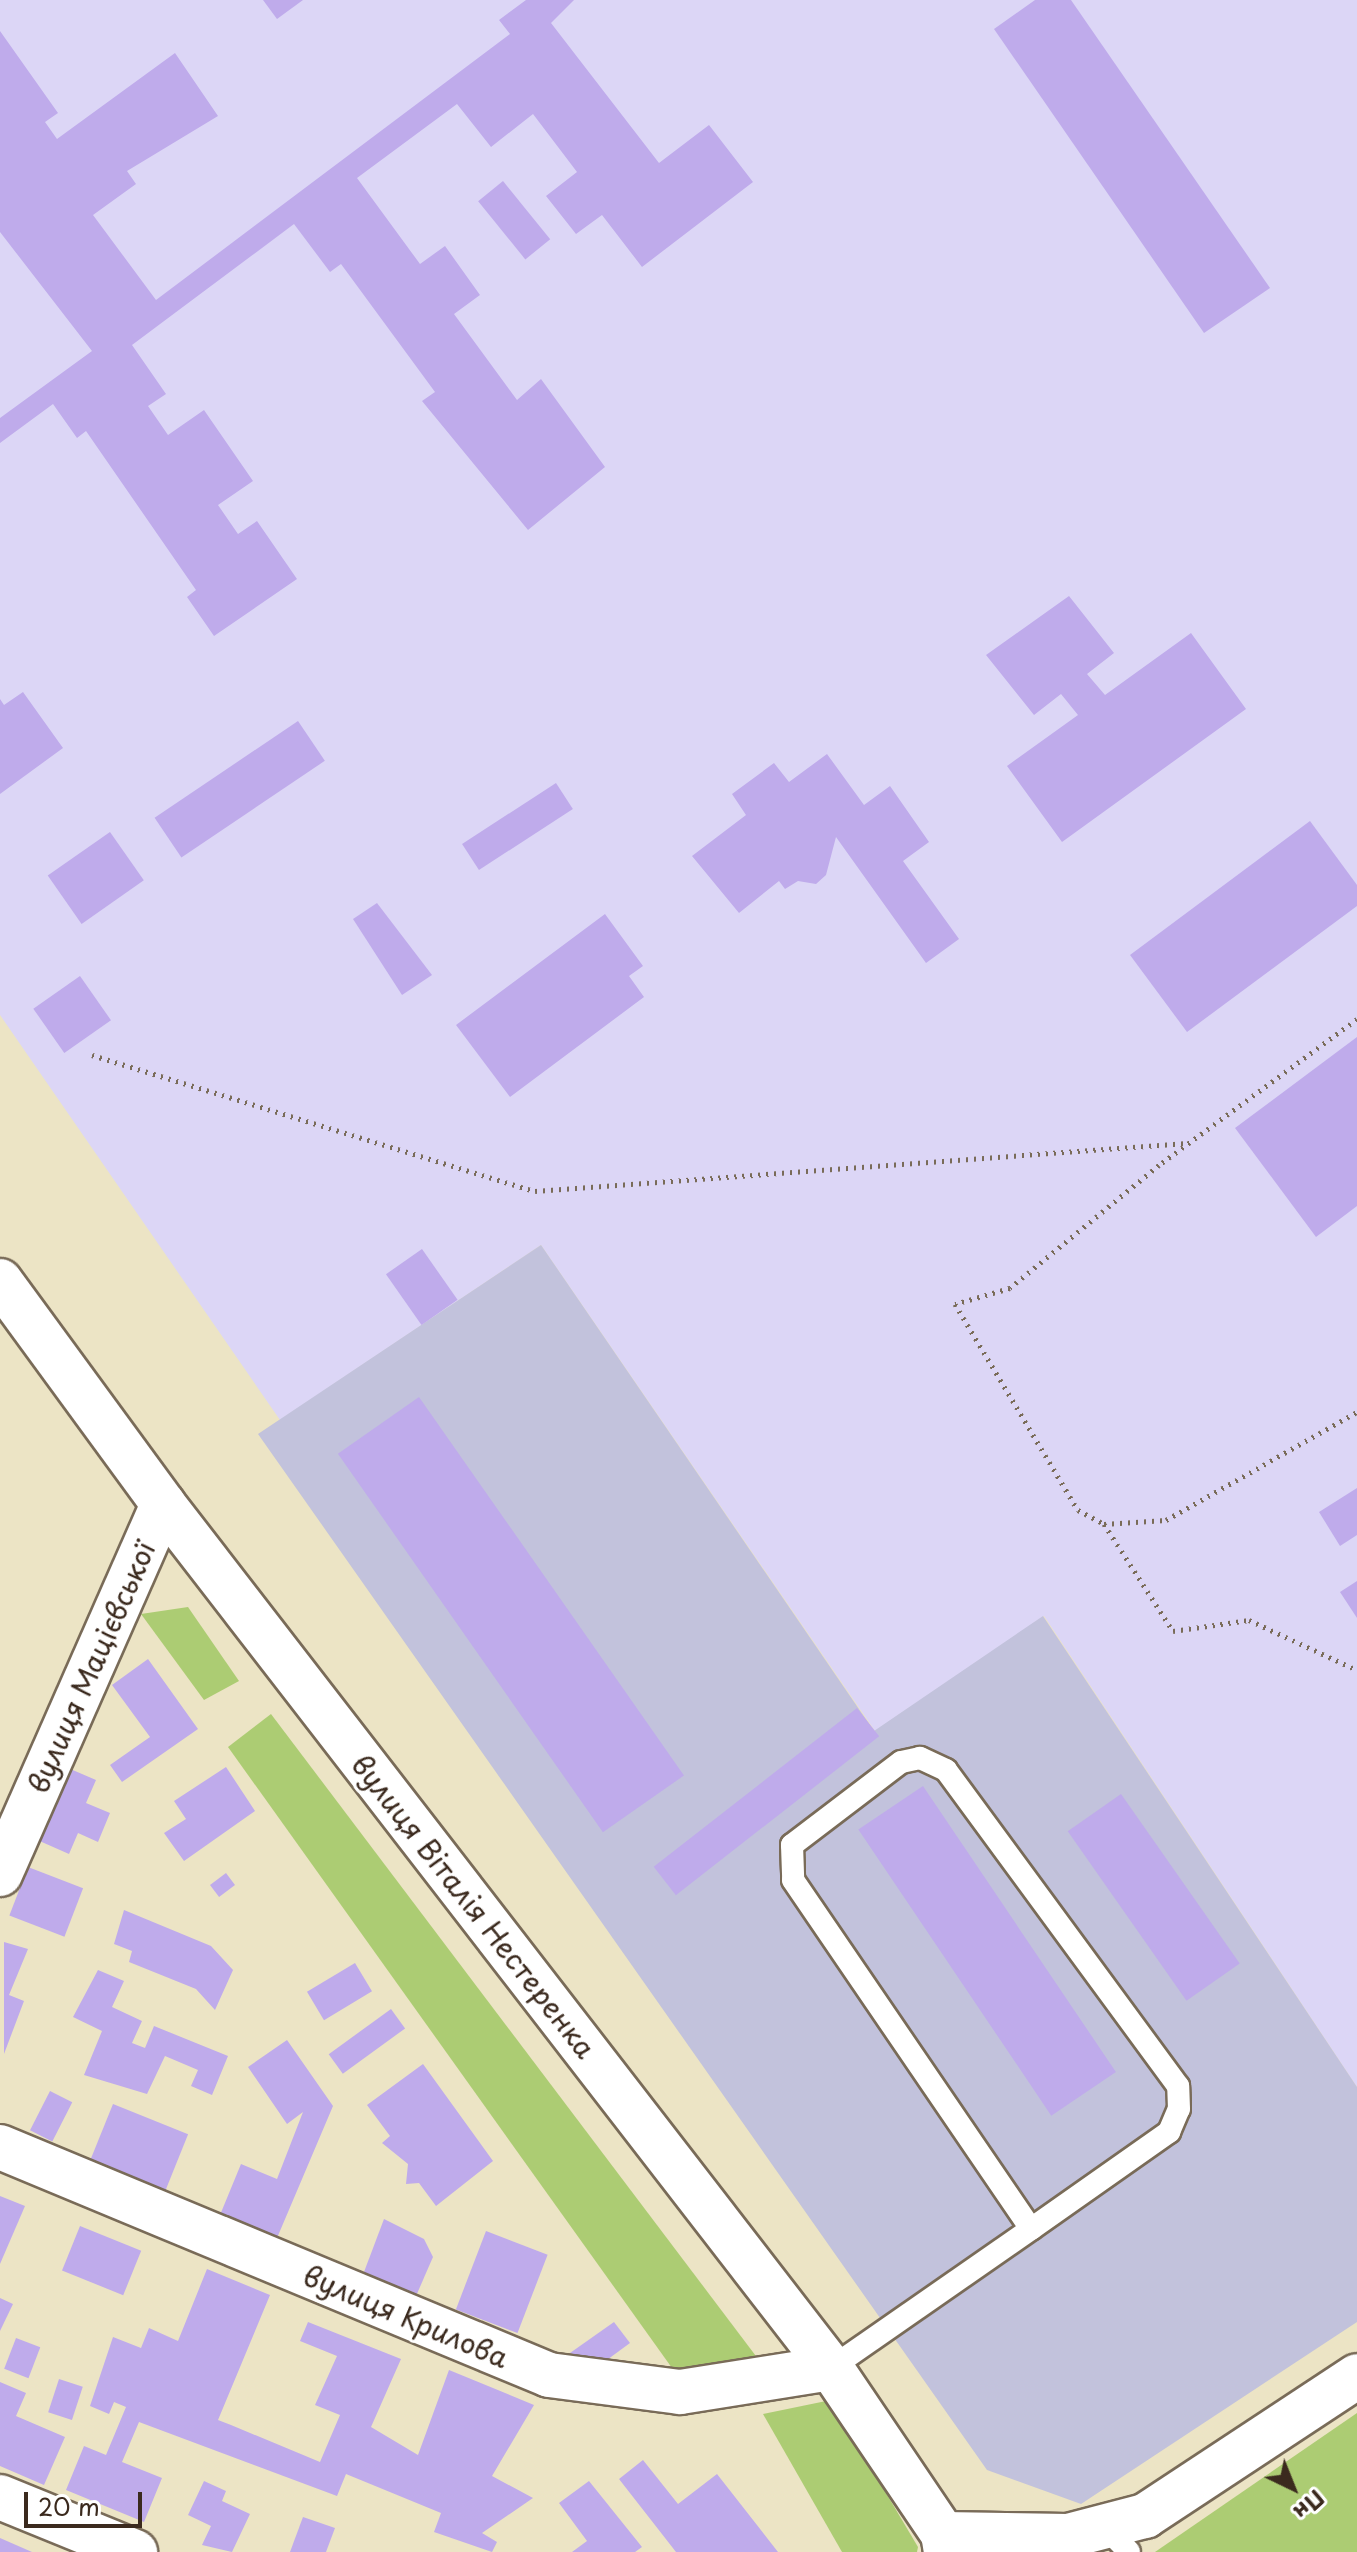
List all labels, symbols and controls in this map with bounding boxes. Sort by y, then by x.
street label: вулиця Мацієвської [20,1536,162,1798]
street label: вулиця Віталія Нестеренка [345,1748,603,2064]
street label: вулиця Крилова [298,2258,514,2374]
north arrow [1253,2448,1333,2528]
scale bar [28,2476,146,2526]
text: Пн [1287,2483,1333,2529]
text: 20 m [38,2488,100,2524]

